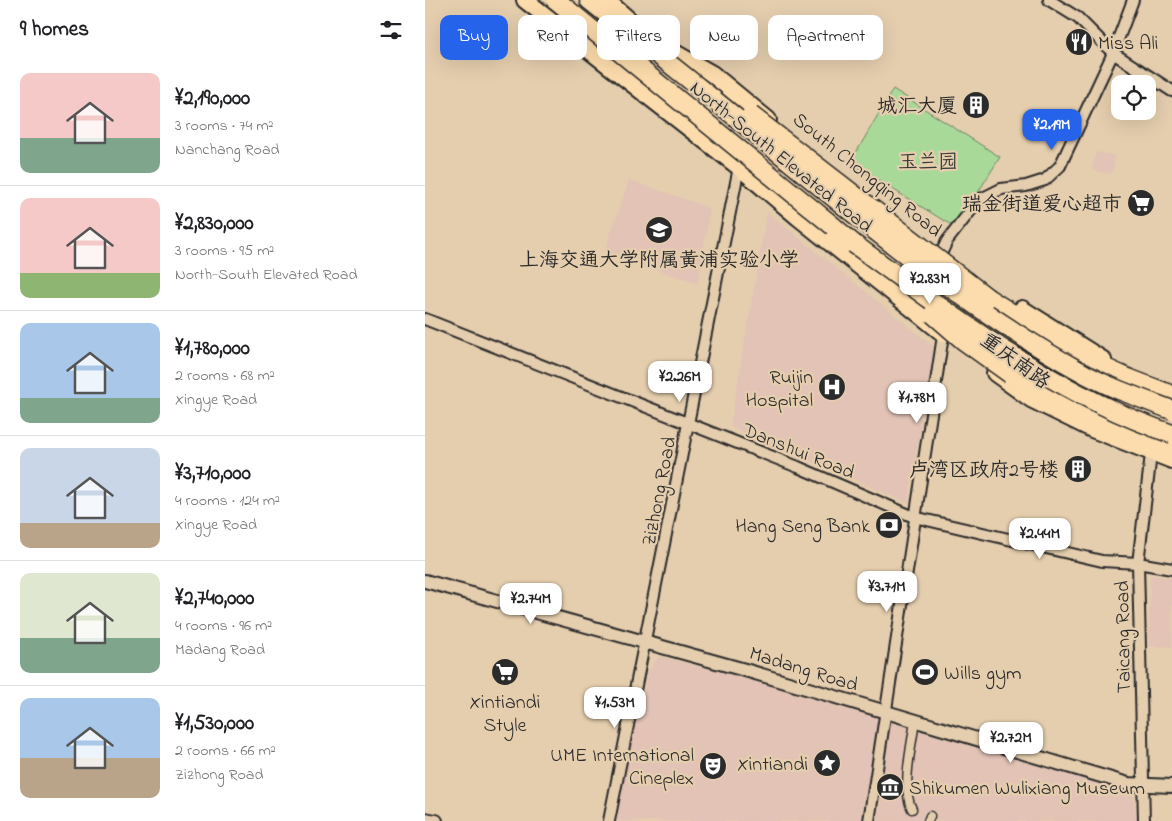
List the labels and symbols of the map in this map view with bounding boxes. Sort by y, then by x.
restaurant icon: Miss Ali [1064,27,1094,57]
place label: Miss Ali [1098,30,1158,59]
street label: North-South Elevated Road [683,75,878,241]
building icon: 城汇大厦 [961,90,991,120]
place label: 城汇大厦 [877,93,957,122]
street label: South Chongqing Road [785,107,947,246]
pin: ¥2.19M [1011,108,1093,151]
park label: 玉兰园 [898,149,958,178]
supermarket icon: 瑞金街道爱心超市 [1126,188,1156,218]
place label: 瑞金街道爱心超市 [962,191,1122,220]
school or university icon: 上海交通大学附属黄浦实验小学 [644,215,674,245]
place label: 上海交通大学附属黄浦实验小学 [519,247,799,276]
pin: ¥2.83M [889,262,971,305]
street label: 重庆南路 [974,327,1056,398]
pin: ¥2.26M [639,360,721,403]
place label: Ruijin Hospital [745,364,813,416]
hospital icon: Ruijin Hospital [817,372,847,402]
pin: ¥1.78M [876,382,958,424]
street label: Danshui Road [737,416,858,488]
street label: Zizhong Road [636,434,686,549]
building icon: 卢湾区政府2号楼 [1063,454,1093,484]
place label: 卢湾区政府2号楼 [909,457,1059,486]
bank icon: Hang Seng Bank [874,510,904,540]
place label: Hang Seng Bank [735,513,870,543]
pin: ¥2.44M [999,518,1081,560]
pin: ¥3.71M [846,570,928,613]
street label: Taicang Road [1109,580,1141,694]
pin: ¥2.74M [490,582,572,625]
street label: Madang Road [745,640,861,702]
supermarket icon: Xintiandi Style [490,657,520,687]
sports icon: Wills gym [910,657,940,687]
place label: Wills gym [944,660,1022,690]
pin: ¥1.53M [574,686,656,729]
place label: Xintiandi Style [470,689,540,741]
pin: ¥2.72M [970,722,1052,764]
place label: UME International Cineplex [550,742,694,794]
place icon: Xintiandi [812,748,842,778]
theatre icon: UME International Cineplex [698,751,728,781]
place label: Xintiandi [737,751,808,780]
museum icon: Shikumen Wulixiang Museum [875,772,905,802]
place label: Shikumen Wulixiang Museum [909,775,1145,805]

